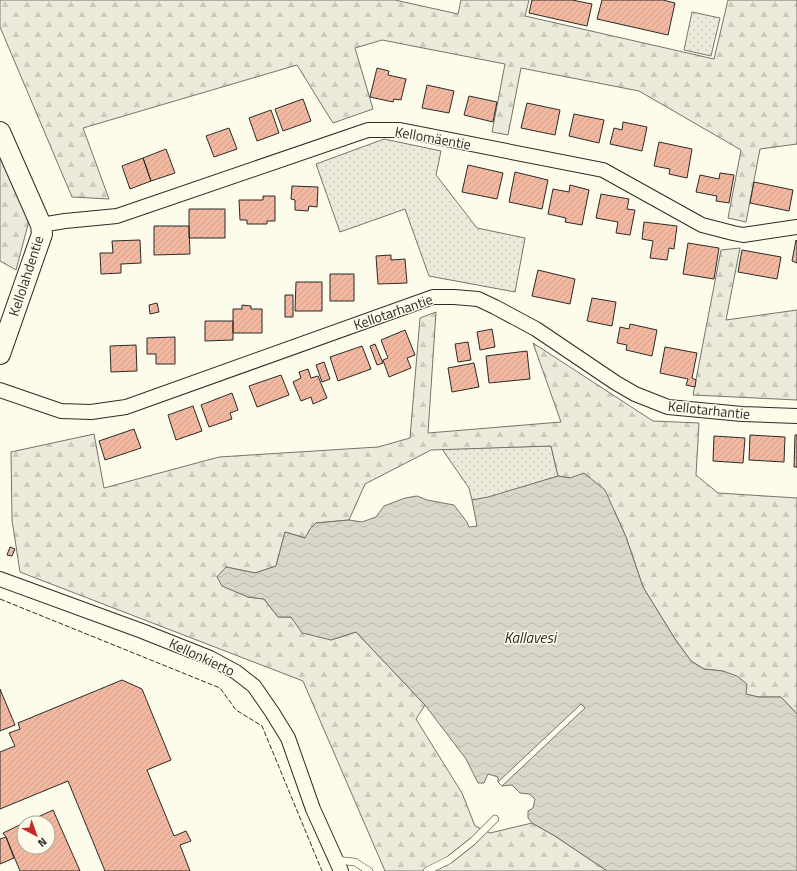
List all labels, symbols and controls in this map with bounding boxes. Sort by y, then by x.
street label: Kellomäentie [393,120,473,155]
street label: Kellolahdentie [3,233,48,319]
street label: Kellotarhantie [350,288,435,335]
street label: Kellotarhantie [667,395,751,424]
water label: Kallavesi [504,626,558,649]
street label: Kellonkierto [166,632,238,681]
north arrow [16,815,56,855]
text: N [34,834,51,851]

